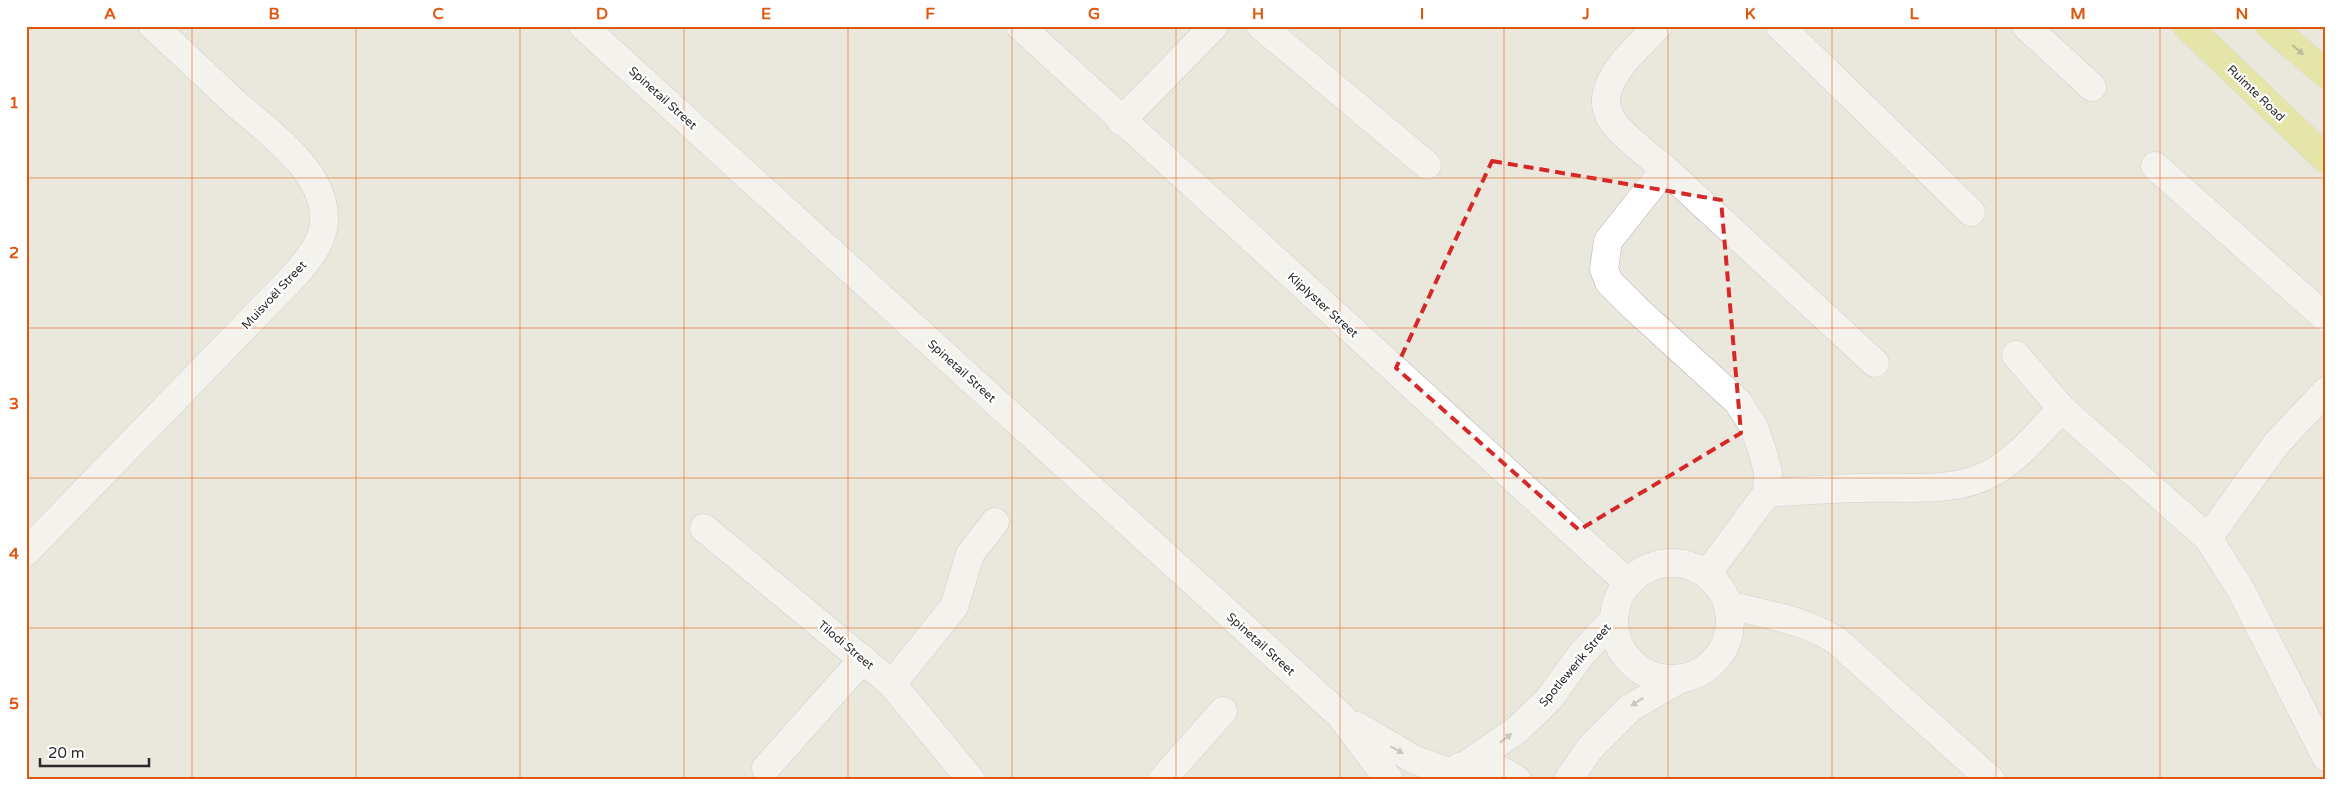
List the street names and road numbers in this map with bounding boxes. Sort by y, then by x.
street label: Ruimte Road [2224,62,2288,124]
street label: Spinetail Street [626,64,700,132]
street label: Muisvoël Street [239,258,309,332]
street label: Kliplyster Street [1285,270,1361,341]
street label: Spinetail Street [925,337,999,405]
street label: Spinetail Street [1224,610,1298,678]
street label: Tilodi Street [815,618,877,673]
street label: Spotlewerik Street [1536,620,1614,709]

